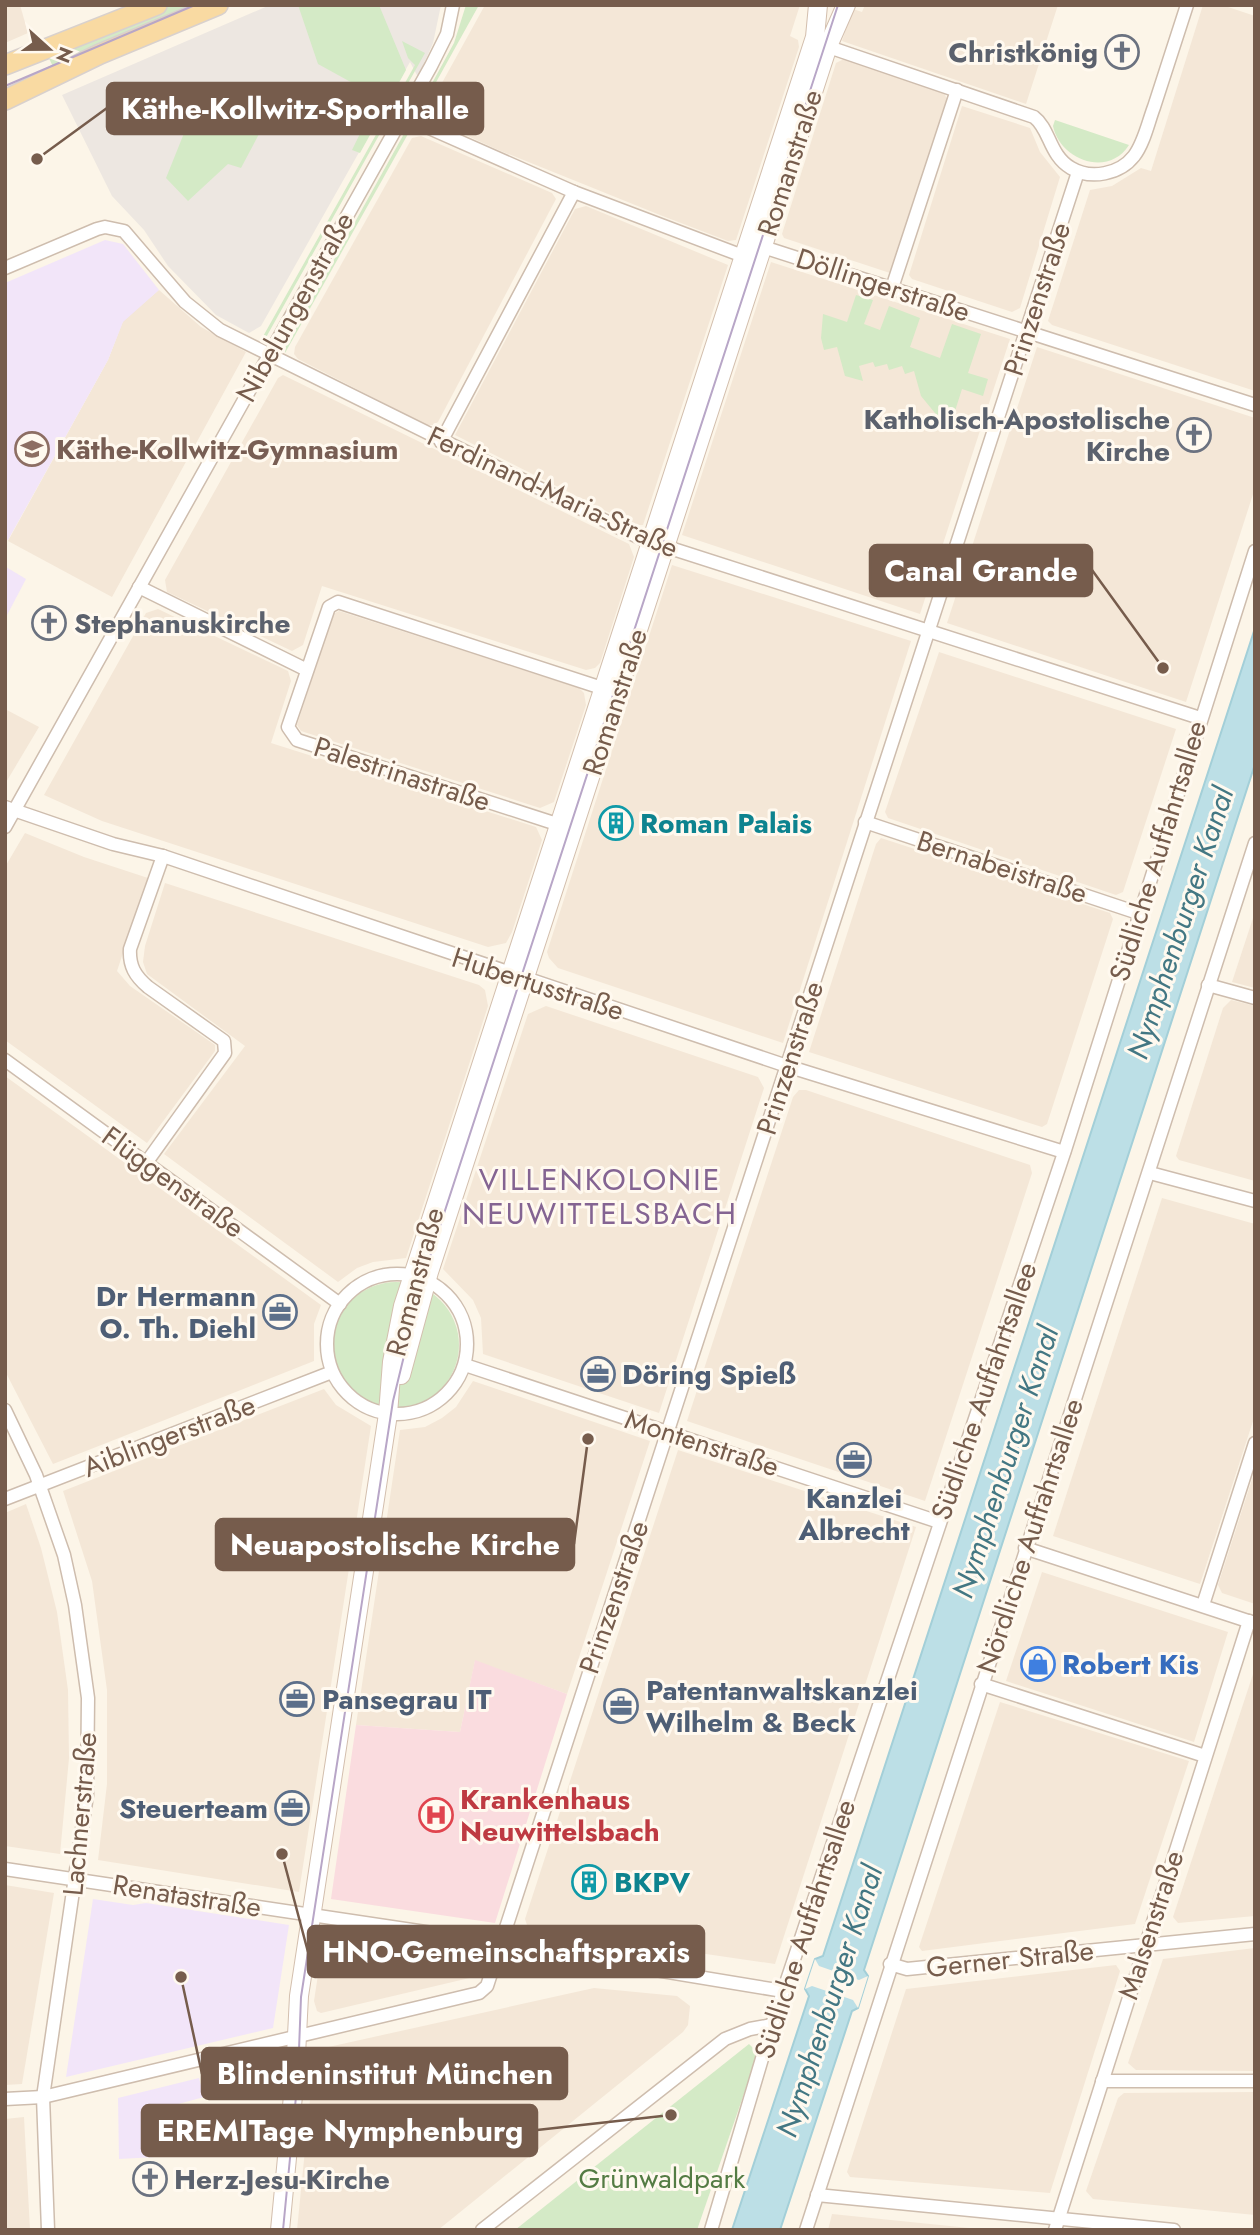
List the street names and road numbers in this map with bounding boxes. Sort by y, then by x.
street label: Romanstraße [747,84,833,242]
street label: Nibelungenstraße [226,205,364,409]
street label: Prinzenstraße [993,217,1081,381]
street label: Döllingerstraße [791,238,975,332]
street label: Ferdinand-Maria-Straße [421,416,685,568]
street label: Romanstraße [572,623,658,781]
street label: Südliche Auffahrtsallee [1099,716,1217,986]
street label: Palestrinastraße [309,726,495,822]
street label: Bernabeistraße [912,820,1092,914]
street label: Hubertusstraße [447,937,629,1031]
street label: Prinzenstraße [746,976,834,1140]
street label: Flüggenstraße [93,1116,253,1248]
street label: Romanstraße [375,1203,455,1361]
street label: Südliche Auffahrtsallee [921,1257,1047,1525]
street label: Aiblingerstraße [77,1384,261,1488]
street label: Nördliche Auffahrtsallee [966,1393,1094,1679]
street label: Montenstraße [620,1399,784,1487]
street label: Prinzenstraße [569,1515,659,1679]
street label: Lachnerstraße [52,1730,108,1898]
street label: Südliche Auffahrtsallee [744,1794,866,2064]
street label: Malsenstraße [1108,1845,1194,2005]
street label: Renatastraße [110,1864,264,1928]
street label: Gerner Straße [924,1930,1096,1988]

